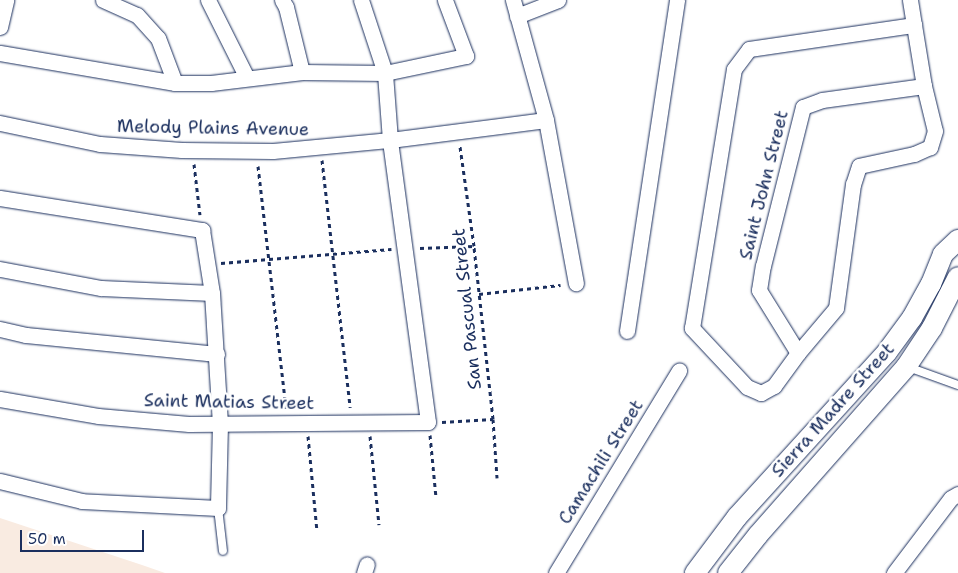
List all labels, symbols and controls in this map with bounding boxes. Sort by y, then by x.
street label: Saint John Street [735,108,793,262]
street label: Melody Plains Avenue [117,116,309,140]
street label: San Pascual Street [448,227,486,391]
street label: Sierra Madre Street [767,338,899,482]
street label: Saint Matias Street [144,390,314,414]
street label: Camachili Street [554,396,648,528]
scale bar [22,520,146,552]
text: 50 m [28,529,66,549]

